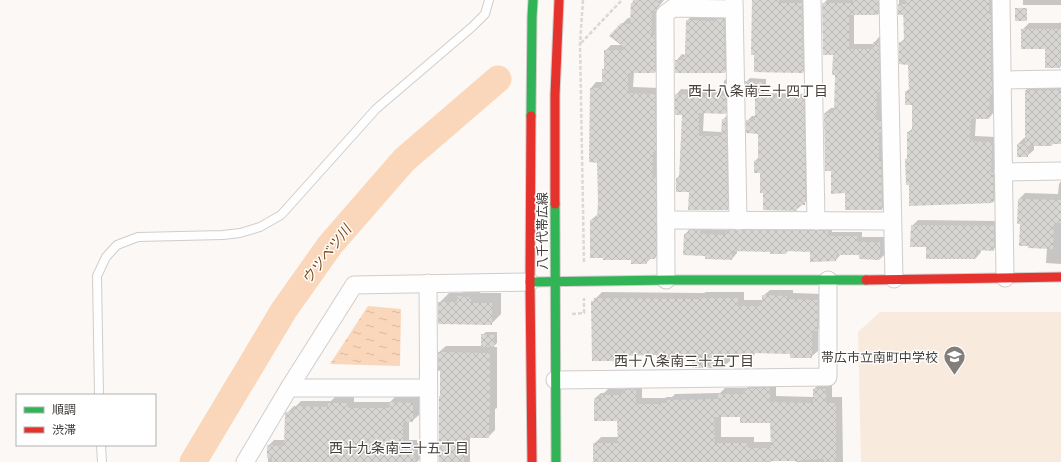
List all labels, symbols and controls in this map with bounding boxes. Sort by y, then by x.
district label: 西十八条南三十四丁目 [688,82,828,99]
street label: 八千代帯広線 [534,192,550,270]
water label: ウツベツ川 [298,220,355,287]
school or university icon: 帯広市立南町中学校 [941,344,967,377]
place label: 帯広市立南町中学校 [821,349,938,365]
district label: 西十八条南三十五丁目 [614,352,754,369]
legend [16,394,156,446]
text: 順調 [52,402,76,416]
text: 渋滞 [52,422,76,436]
district label: 西十九条南三十五丁目 [329,439,469,456]

